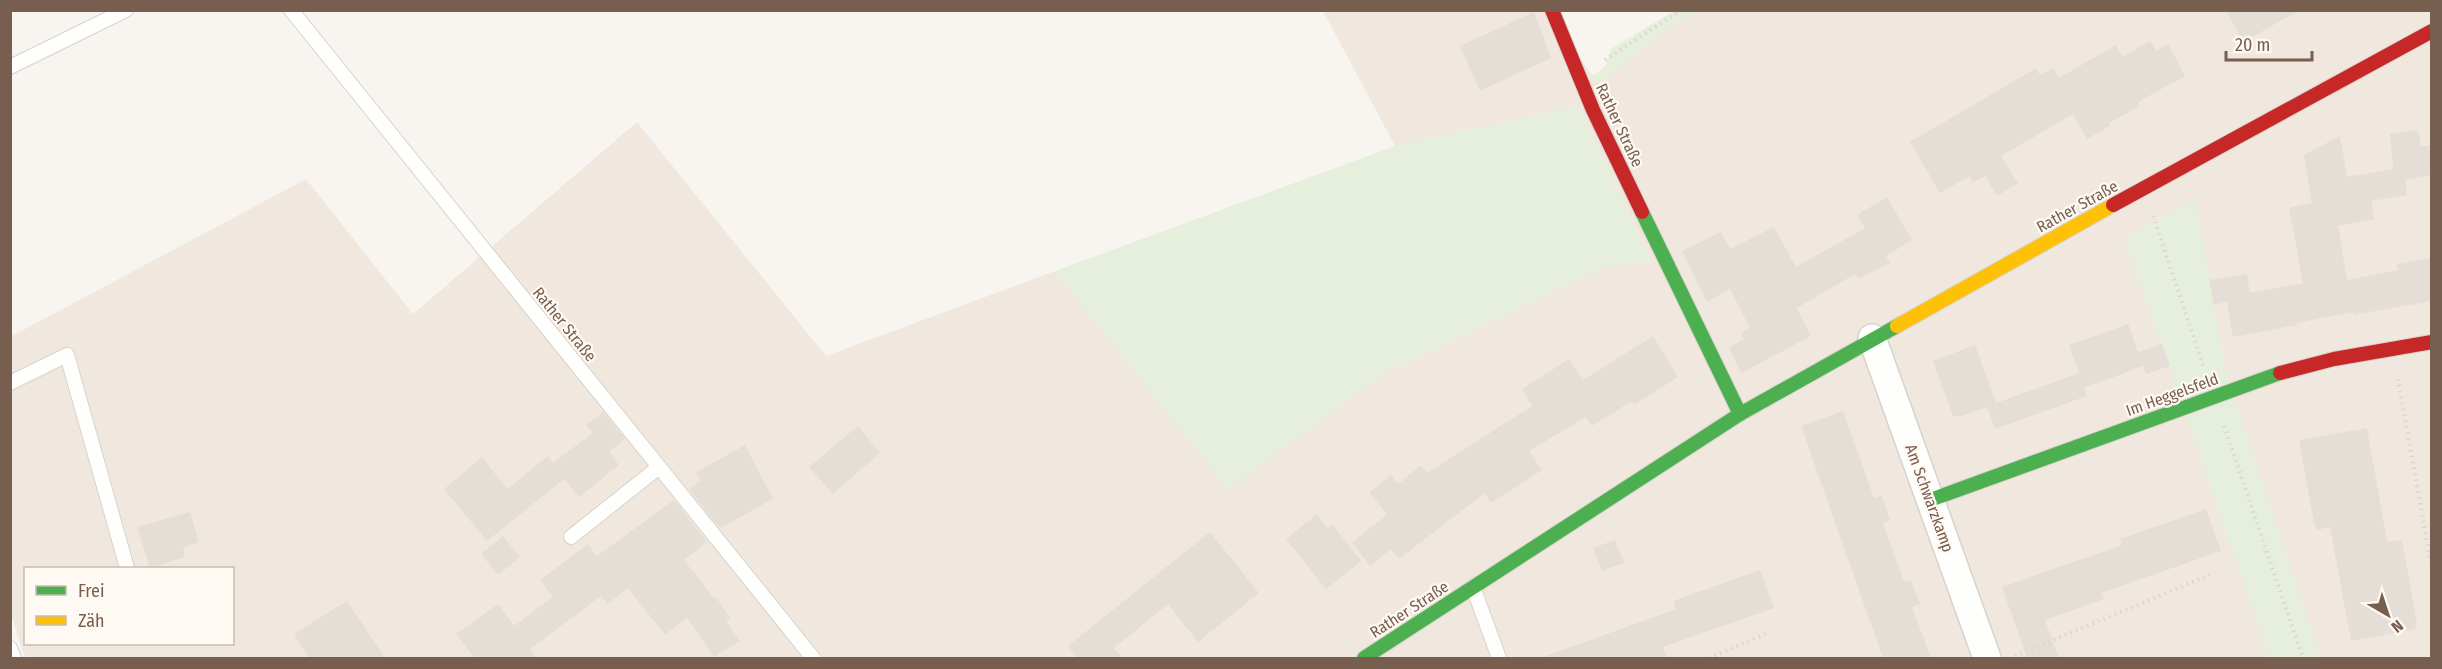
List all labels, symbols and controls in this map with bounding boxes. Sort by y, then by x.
scale bar [2226,24,2312,62]
text: 20 m [2235,34,2270,56]
street label: Rather Straße [1592,80,1647,170]
street label: Rather Straße [2033,176,2121,237]
street label: Rather Straße [529,283,600,365]
street label: Im Heggelsfeld [2123,369,2221,420]
street label: Am Schwarzkamp [1901,442,1958,555]
legend [24,567,234,645]
street label: Rather Straße [1366,577,1452,642]
text: Frei [78,580,104,602]
north arrow [2358,585,2418,645]
text: Zäh [78,610,105,632]
text: N [2387,616,2407,637]

